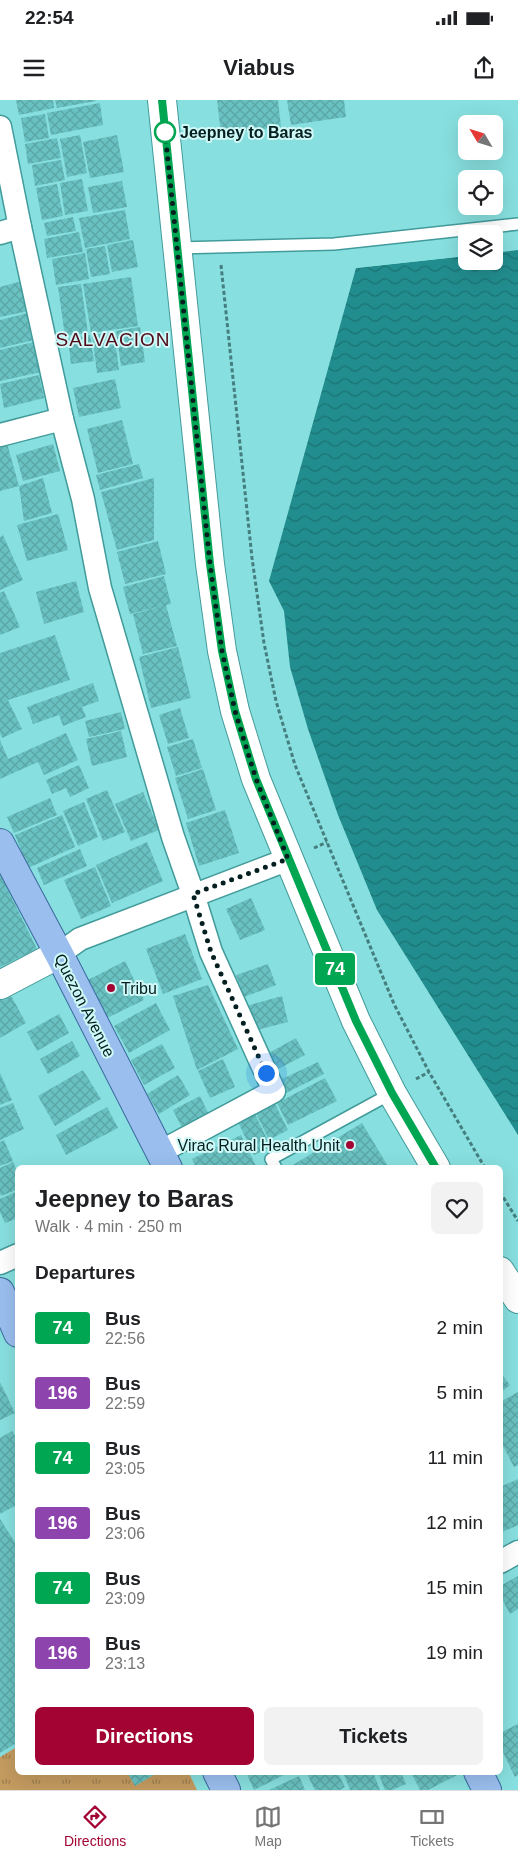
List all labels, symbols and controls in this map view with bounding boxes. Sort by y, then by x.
text: 22:54 [25,7,74,28]
icon: menu [20,54,48,82]
icon: share [470,54,498,82]
text: Viabus [223,55,295,80]
north arrow [458,115,502,160]
map controls [458,115,503,270]
marker: Jeepney to Baras [154,121,176,143]
place label: Jeepney to Baras [180,124,313,141]
button: locate [458,170,503,215]
button: layers [458,225,503,270]
district label: SALVACION [56,329,170,350]
street label: Quezon Avenue [51,951,118,1060]
line badge: 74 [312,953,358,985]
text: 74 [325,959,345,979]
place label: Tribu [121,980,157,997]
marker: Tribu [105,982,117,994]
your location [254,1061,279,1086]
place label: Virac Rural Health Unit [178,1137,341,1154]
marker: Virac Rural Health Unit [344,1139,356,1151]
button: heart [431,1182,483,1234]
text: Jeepney to Baras [35,1185,234,1212]
text: Walk · 4 min · 250 m [35,1218,182,1235]
text: Departures [35,1262,135,1283]
text: Bus [105,1308,141,1329]
text: 2 min [437,1317,483,1338]
text: 74 [52,1318,73,1338]
text: 22:56 [105,1330,145,1347]
text: Bus [105,1373,141,1394]
text: 5 min [437,1382,483,1403]
text: 196 [47,1383,78,1403]
text: 22:59 [105,1395,145,1412]
text: Bus [105,1438,141,1459]
text: 11 min [427,1447,483,1468]
text: 74 [52,1448,73,1468]
text: 23:05 [105,1460,145,1477]
text: Bus [105,1503,141,1524]
text: 12 min [426,1512,483,1533]
text: 196 [47,1513,78,1533]
text: 23:06 [105,1525,145,1542]
text: Bus [105,1568,141,1589]
text: 15 min [426,1577,483,1598]
text: 74 [52,1578,73,1598]
text: 23:09 [105,1590,145,1607]
text: Bus [105,1633,141,1654]
text: 19 min [426,1642,483,1663]
text: 196 [47,1643,78,1663]
text: 23:13 [105,1655,145,1672]
button: Directions [35,1707,254,1765]
button: Tickets [264,1707,483,1765]
tab: Directions [64,1803,126,1849]
tab: Map [254,1803,282,1849]
tab: Tickets [410,1803,454,1849]

